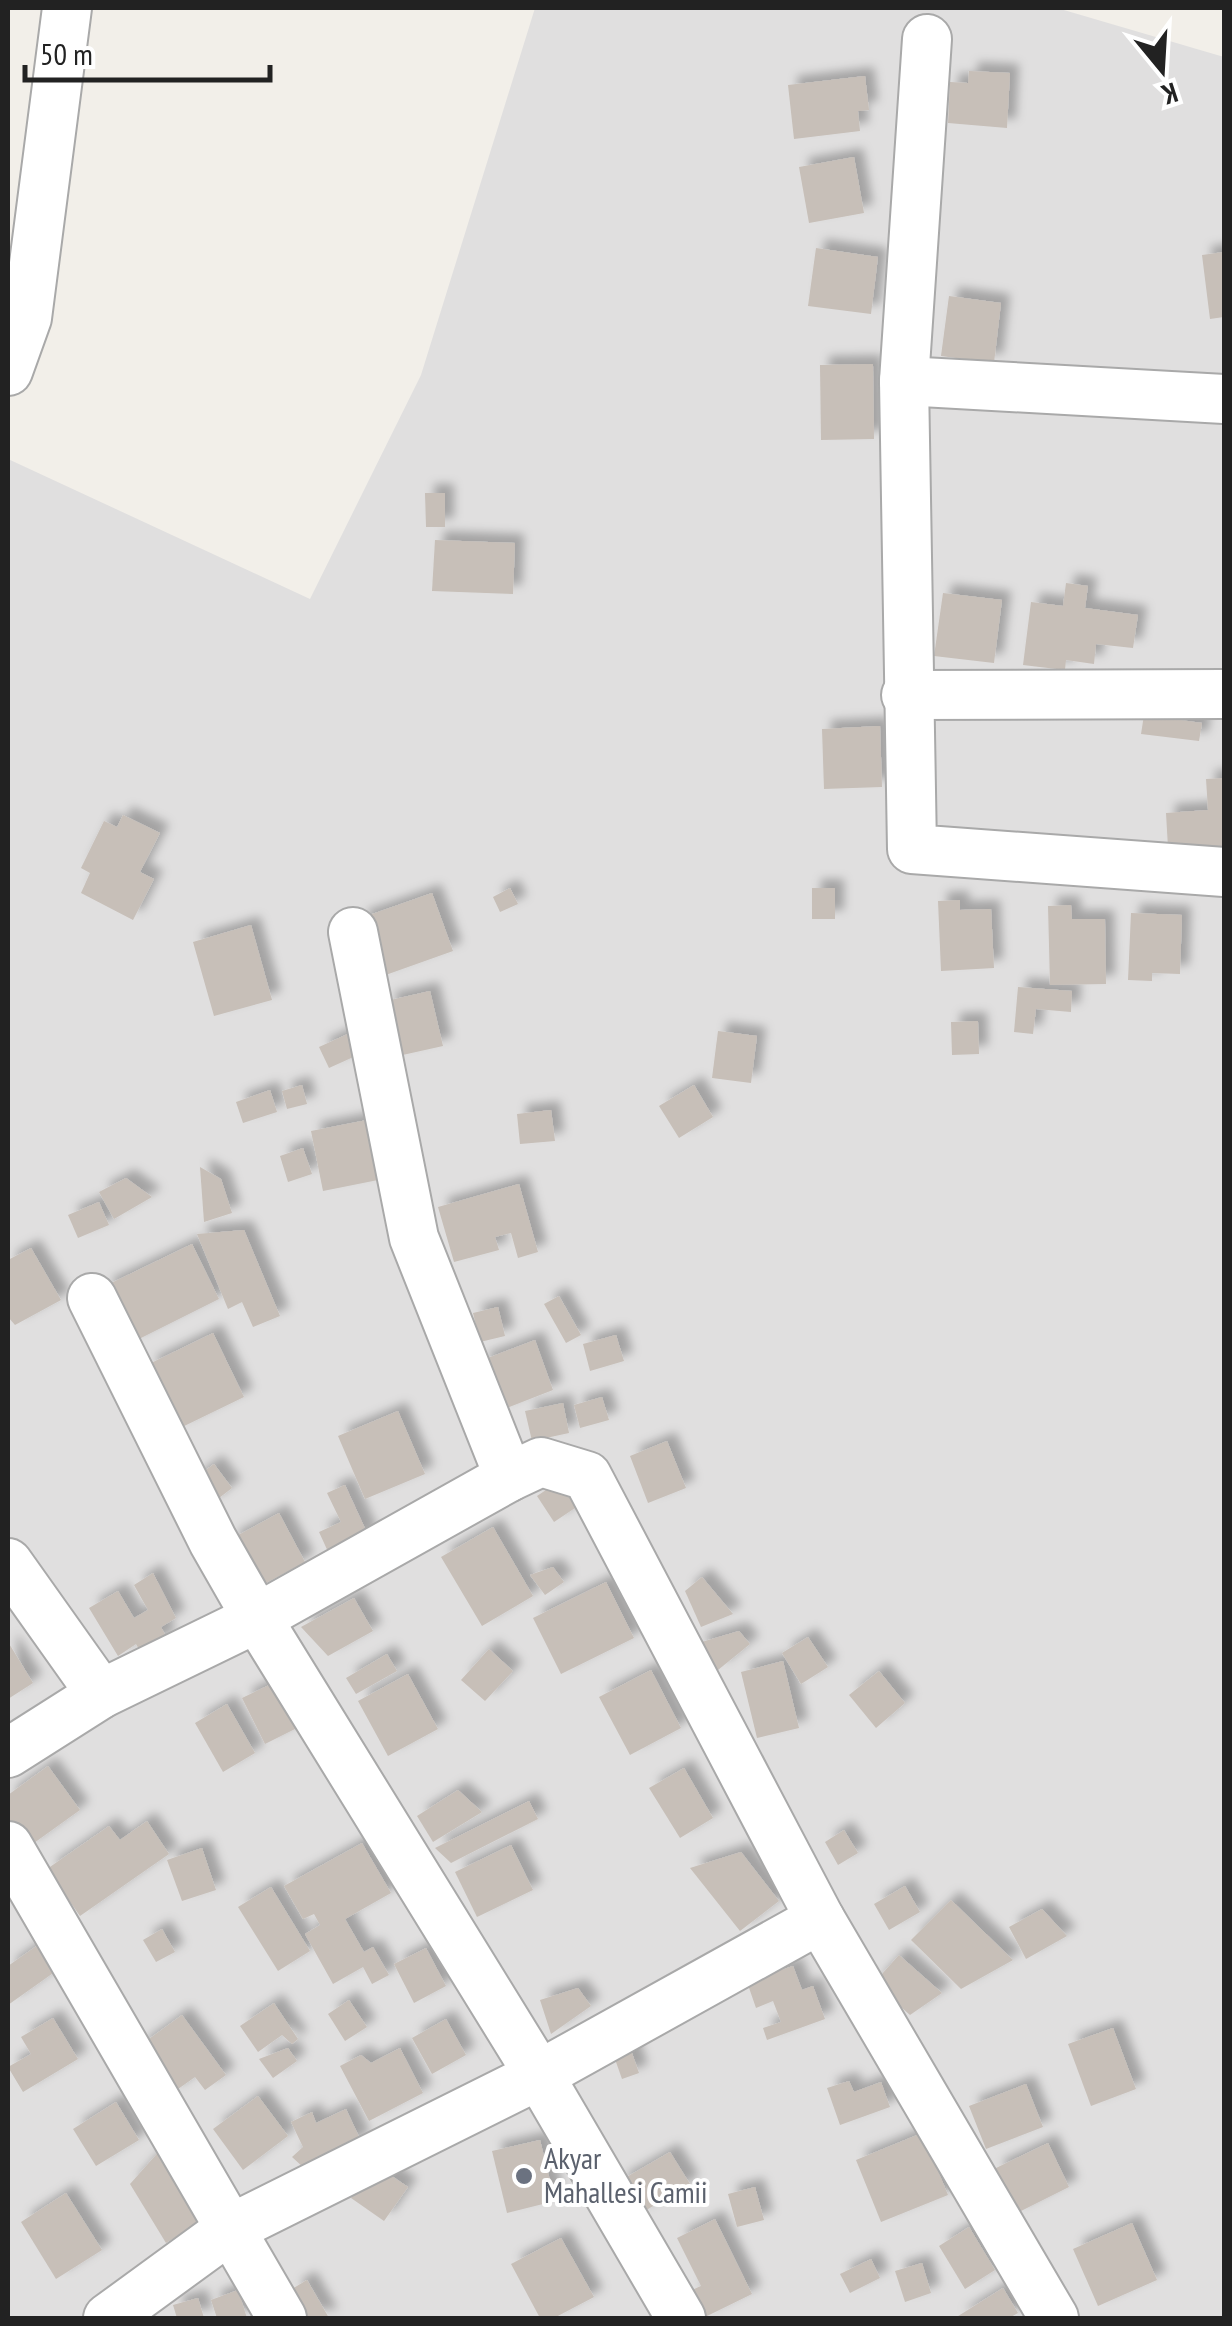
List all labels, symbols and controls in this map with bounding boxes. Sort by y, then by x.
scale bar [25,20,270,82]
north arrow [1112,20,1212,120]
text: 50 m [40,34,93,73]
text: K [1157,74,1183,114]
place label: Akyar Mahallesi Camii [544,2138,708,2211]
marker: Akyar Mahallesi Camii [513,2165,535,2187]

